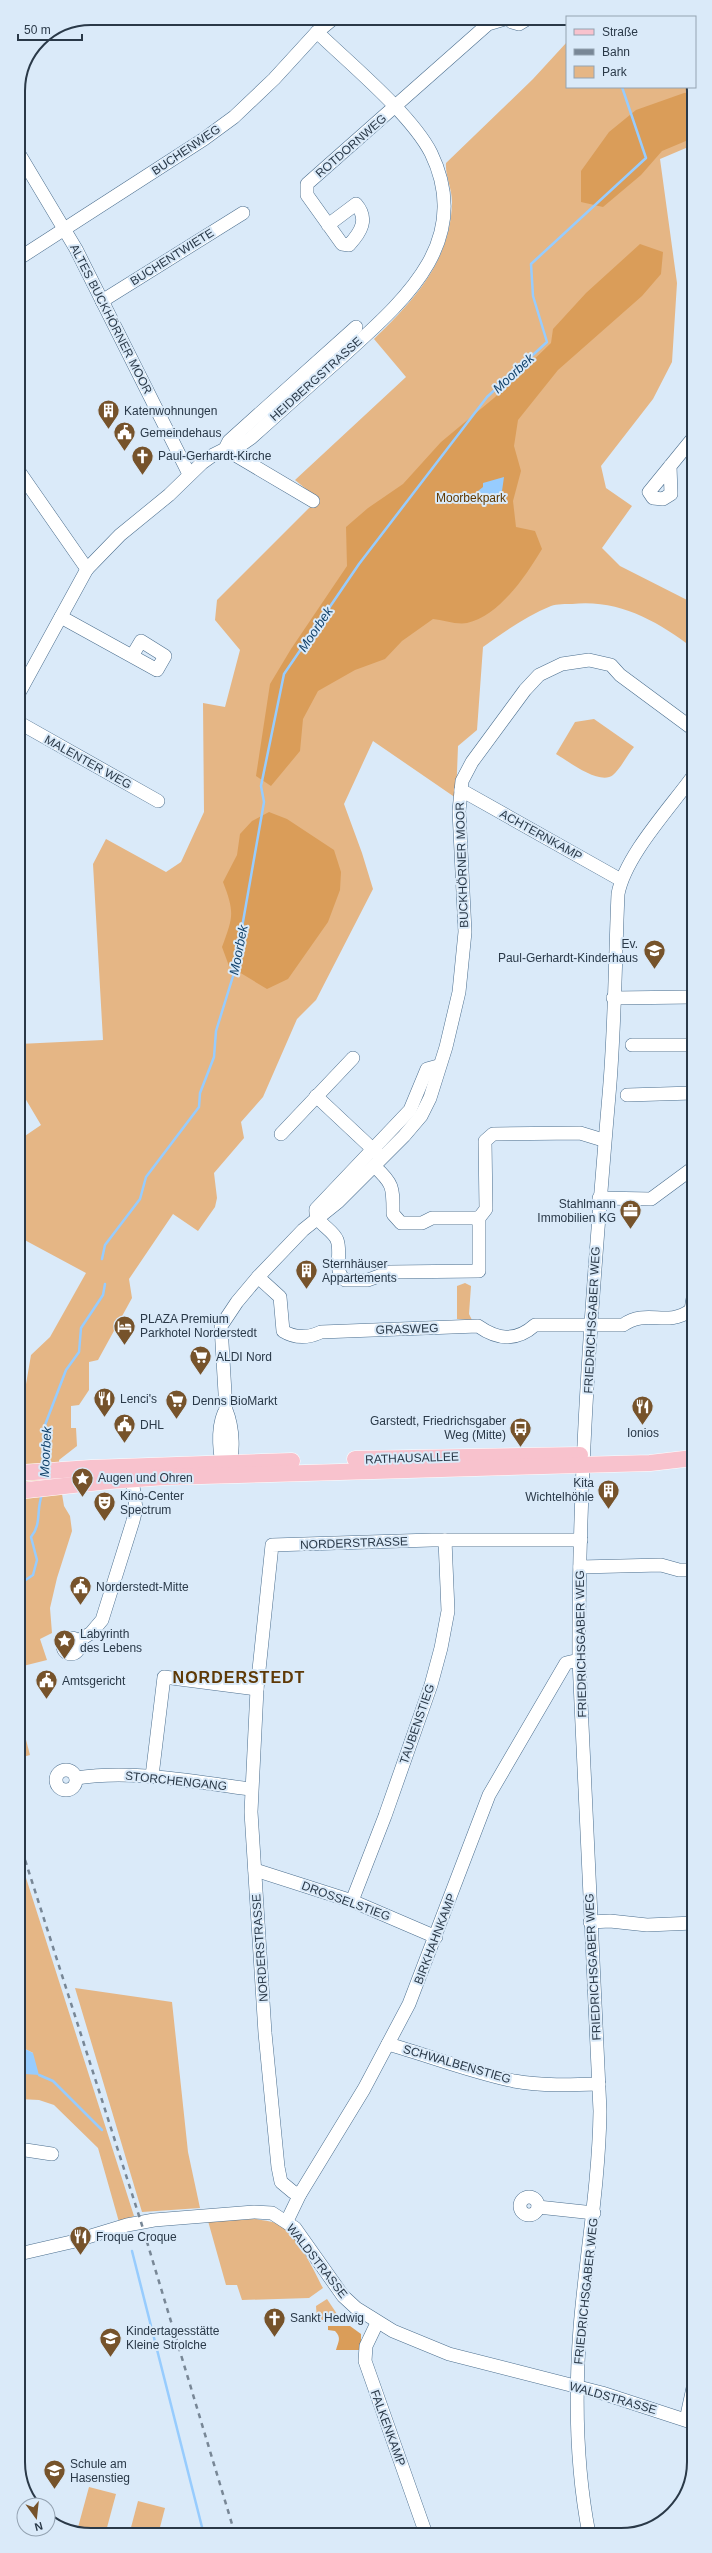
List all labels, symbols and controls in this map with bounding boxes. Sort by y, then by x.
scale bar [18,16,82,42]
legend [566,16,696,88]
text: 50 m [24,23,51,37]
text: Straße [602,25,638,39]
text: Bahn [602,45,630,59]
text: Park [602,65,628,79]
street label: ROTDORNWEG [313,111,389,181]
street label: BUCHENWEG [149,122,223,178]
street label: BUCHENTWIETE [128,226,216,288]
street label: ALTES BUCKHÖRNER MOOR [67,242,155,397]
street label: HEIDBERGSTRASSE [267,334,365,424]
water label: Moorbek [490,350,538,396]
building icon: Katenwohnungen [95,398,121,431]
place label: Katenwohnungen [124,404,217,418]
public building icon: Gemeindehaus [112,420,138,453]
place label: Gemeindehaus [140,426,221,440]
church icon: Paul-Gerhardt-Kirche [129,443,155,476]
place label: Paul-Gerhardt-Kirche [158,449,272,463]
park label: Moorbekpark [436,491,507,505]
water label: Moorbek [295,603,337,654]
street label: MALENTER WEG [42,732,134,792]
street label: BUCKHÖRNER MOOR [453,801,471,928]
street label: ACHTERNKAMP [497,807,585,863]
water label: Moorbek [226,922,251,976]
place label: Ev. Paul-Gerhardt-Kinderhaus [498,937,638,965]
school or university icon: Ev. Paul-Gerhardt-Kinderhaus [641,938,667,971]
place label: Stahlmann Immobilien KG [537,1197,616,1225]
office icon: Stahlmann Immobilien KG [618,1198,644,1231]
street label: FRIEDRICHSGABER WEG [581,1246,603,1394]
place label: Sternhäuser Appartements [322,1257,397,1285]
building icon: Sternhäuser Appartements [293,1258,319,1291]
place label: PLAZA Premium Parkhotel Norderstedt [140,1312,257,1340]
hotel icon: PLAZA Premium Parkhotel Norderstedt [111,1313,137,1346]
street label: GRASWEG [375,1321,439,1337]
supermarket icon: ALDI Nord [187,1344,213,1377]
place label: ALDI Nord [216,1350,272,1364]
restaurant icon: Lenci's [92,1386,118,1419]
supermarket icon: Denns BioMarkt [163,1388,189,1421]
place label: Lenci's [120,1392,157,1406]
restaurant icon: Ionios [630,1393,656,1426]
place label: Denns BioMarkt [192,1394,278,1408]
public building icon: DHL [111,1412,137,1445]
place label: Garstedt, Friedrichsgaber Weg (Mitte) [370,1414,506,1442]
bus stop icon: Garstedt, Friedrichsgaber Weg (Mitte) [508,1415,534,1448]
place label: DHL [140,1418,164,1432]
water label: Moorbek [37,1425,54,1478]
place label: Ionios [627,1426,659,1440]
street label: RATHAUSALLEE [365,1449,459,1467]
place icon: Augen und Ohren [69,1465,95,1498]
place label: Augen und Ohren [98,1471,193,1485]
place label: Kita Wichtelhöhle [525,1476,594,1504]
building icon: Kita Wichtelhöhle [596,1477,622,1510]
place label: Kino-Center Spectrum [120,1489,184,1517]
theatre icon: Kino-Center Spectrum [92,1490,118,1523]
street label: NORDERSTRASSE [300,1534,408,1552]
street label: FRIEDRICHSGABER WEG [573,1570,589,1718]
public building icon: Norderstedt-Mitte [67,1574,93,1607]
place label: Norderstedt-Mitte [96,1580,189,1594]
place label: Labyrinth des Lebens [80,1627,142,1655]
place icon: Labyrinth des Lebens [51,1628,77,1661]
public building icon: Amtsgericht [33,1668,59,1701]
district label: NORDERSTEDT [173,1669,305,1686]
place label: Amtsgericht [62,1674,126,1688]
street label: TAUBENSTIEG [397,1682,437,1766]
street label: STORCHENGANG [124,1769,228,1793]
street label: DROSSELSTIEG [300,1878,392,1924]
street label: BIRKHAHNKAMP [411,1892,459,1986]
street label: FRIEDRICHSGABER WEG [582,1893,604,2041]
street label: NORDERSTRASSE [249,1894,271,2002]
street label: SCHWALBENSTIEG [401,2042,513,2086]
street label: FRIEDRICHSGABER WEG [571,2217,601,2365]
street label: WALDSTRASSE [284,2221,350,2301]
restaurant icon: Froque Croque [67,2224,93,2257]
place label: Froque Croque [96,2230,177,2244]
church icon: Sankt Hedwig [261,2305,287,2338]
place label: Sankt Hedwig [290,2311,364,2325]
place label: Kindertagesstätte Kleine Strolche [126,2324,220,2352]
school or university icon: Kindertagesstätte Kleine Strolche [97,2325,123,2358]
street label: WALDSTRASSE [568,2379,658,2417]
street label: FALKENKAMP [368,2388,408,2468]
place label: Schule am Hasenstieg [70,2457,130,2485]
school or university icon: Schule am Hasenstieg [42,2458,68,2491]
north arrow [16,2497,56,2537]
text: N [33,2520,44,2533]

